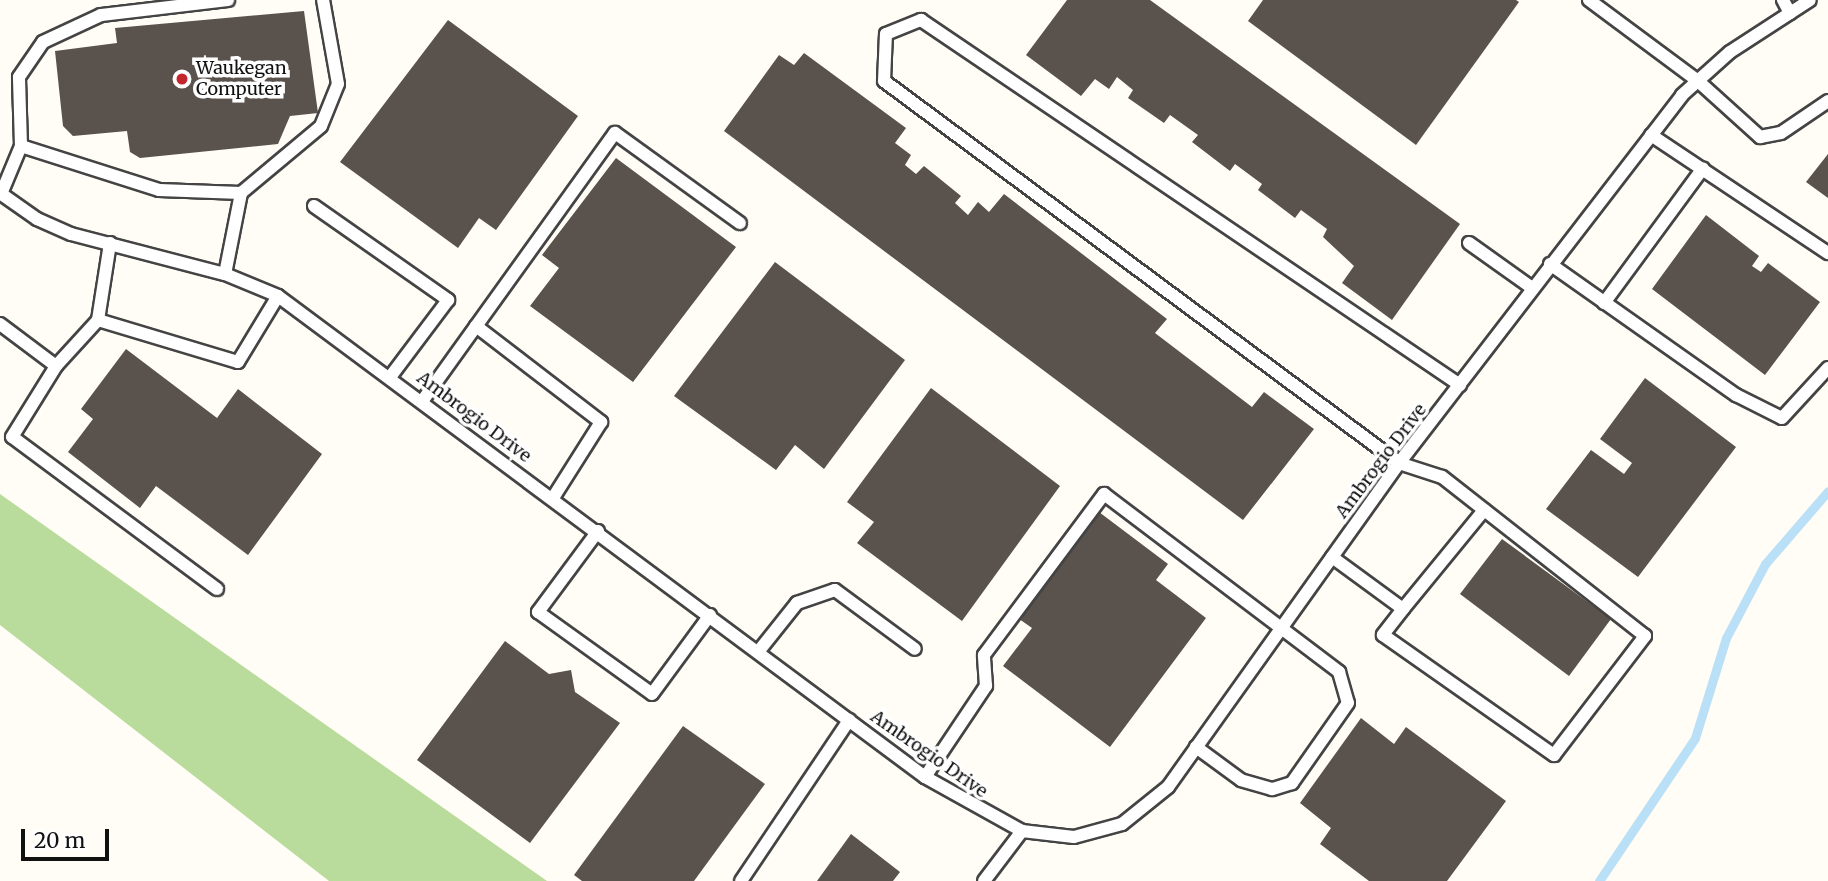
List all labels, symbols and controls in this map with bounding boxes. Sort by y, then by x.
place label: Waukegan Computer [196,58,287,100]
marker: Waukegan Computer [174,71,190,87]
street label: Ambrogio Drive [413,367,535,467]
street label: Ambrogio Drive [1331,400,1431,522]
street label: Ambrogio Drive [866,706,992,802]
scale bar [24,814,112,858]
text: 20 m [34,827,85,854]

